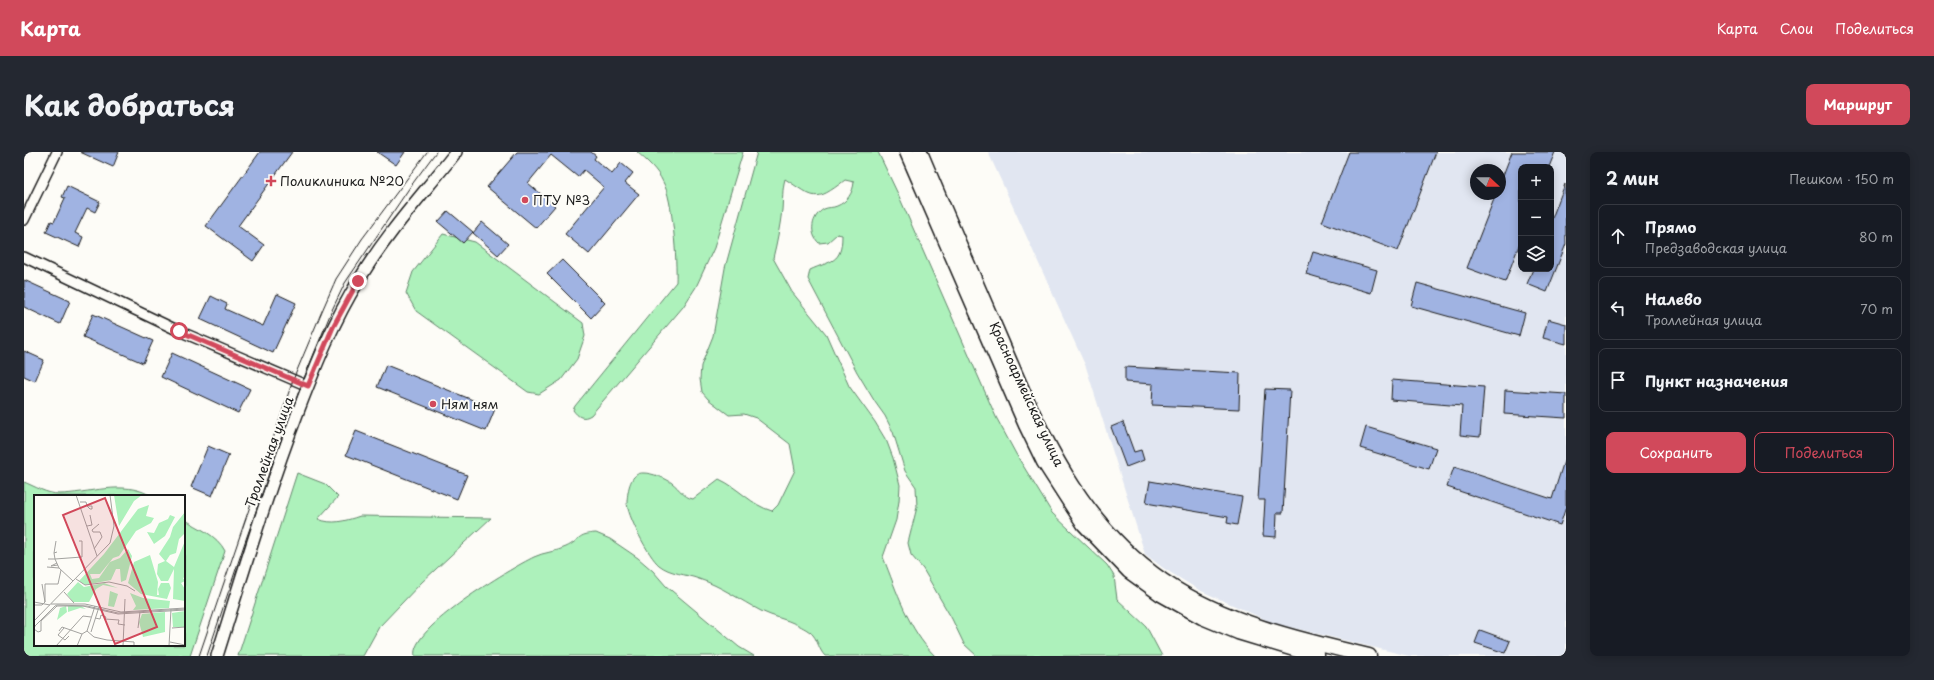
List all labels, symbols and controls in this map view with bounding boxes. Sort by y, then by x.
text: Карта [20,14,81,42]
text: Карта [1717,18,1758,39]
text: Слои [1780,18,1813,39]
text: Поделиться [1835,18,1914,39]
text: Как добраться [24,83,235,126]
button: Маршрут [1806,84,1910,125]
north arrow [1470,164,1506,200]
map controls [1518,164,1554,272]
button: + [1518,164,1554,200]
text: 2 мин [1606,165,1659,191]
text: Пешком · 150 m [1789,169,1894,188]
place label: Поликлиника №20 [280,171,404,190]
marker: Поликлиника №20 [265,175,277,187]
place label: ПТУ №3 [533,190,590,209]
marker: ПТУ №3 [520,195,530,205]
button: − [1518,200,1554,236]
text: Прямо [1645,215,1696,238]
icon: ahead [1607,225,1629,247]
text: 80 m [1859,227,1893,246]
button: layers [1518,236,1554,272]
text: Предзаводская улица [1645,238,1787,257]
route end [349,272,367,290]
text: Налево [1645,287,1702,310]
icon: left [1607,297,1629,319]
text: 70 m [1860,299,1893,318]
text: Троллейная улица [1645,310,1762,329]
street label: Красноармейская улица [986,318,1070,470]
route start [170,322,188,340]
icon: arrive [1607,369,1629,391]
text: Пункт назначения [1645,369,1788,392]
street label: Троллейная улица [240,393,298,510]
place label: Ням ням [441,394,499,413]
marker: Ням ням [428,399,438,409]
button: Сохранить [1606,432,1746,473]
button: Поделиться [1754,432,1894,473]
inset map [34,495,185,646]

